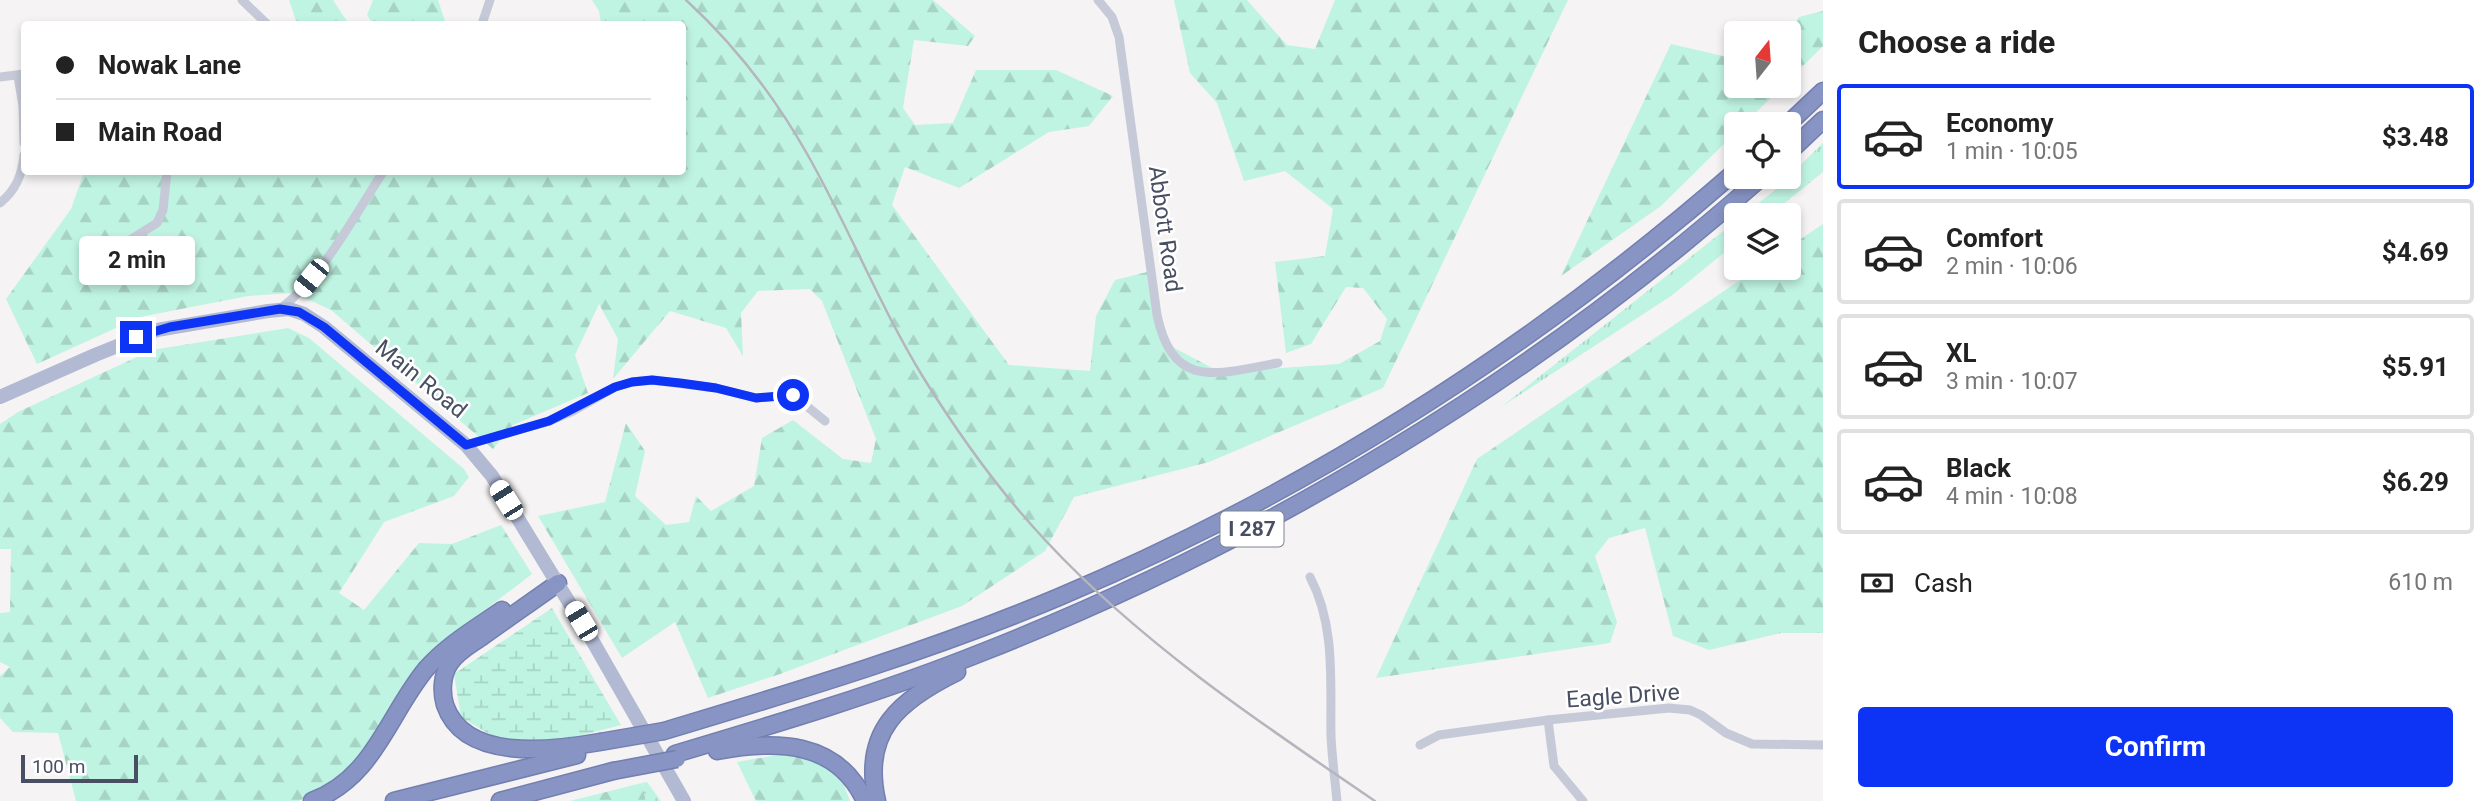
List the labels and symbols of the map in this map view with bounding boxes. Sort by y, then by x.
north arrow [1724,21,1801,98]
street label: Abbott Road [1143,164,1187,294]
callout: 2 min [78,236,194,284]
car [290,255,333,301]
route end [120,321,152,353]
street label: Main Road [370,334,472,424]
route start [777,379,809,411]
car [486,477,527,523]
road number: I 287 [1220,512,1284,546]
car [562,598,601,644]
street label: Eagle Drive [1565,679,1681,713]
scale bar [21,752,138,784]

